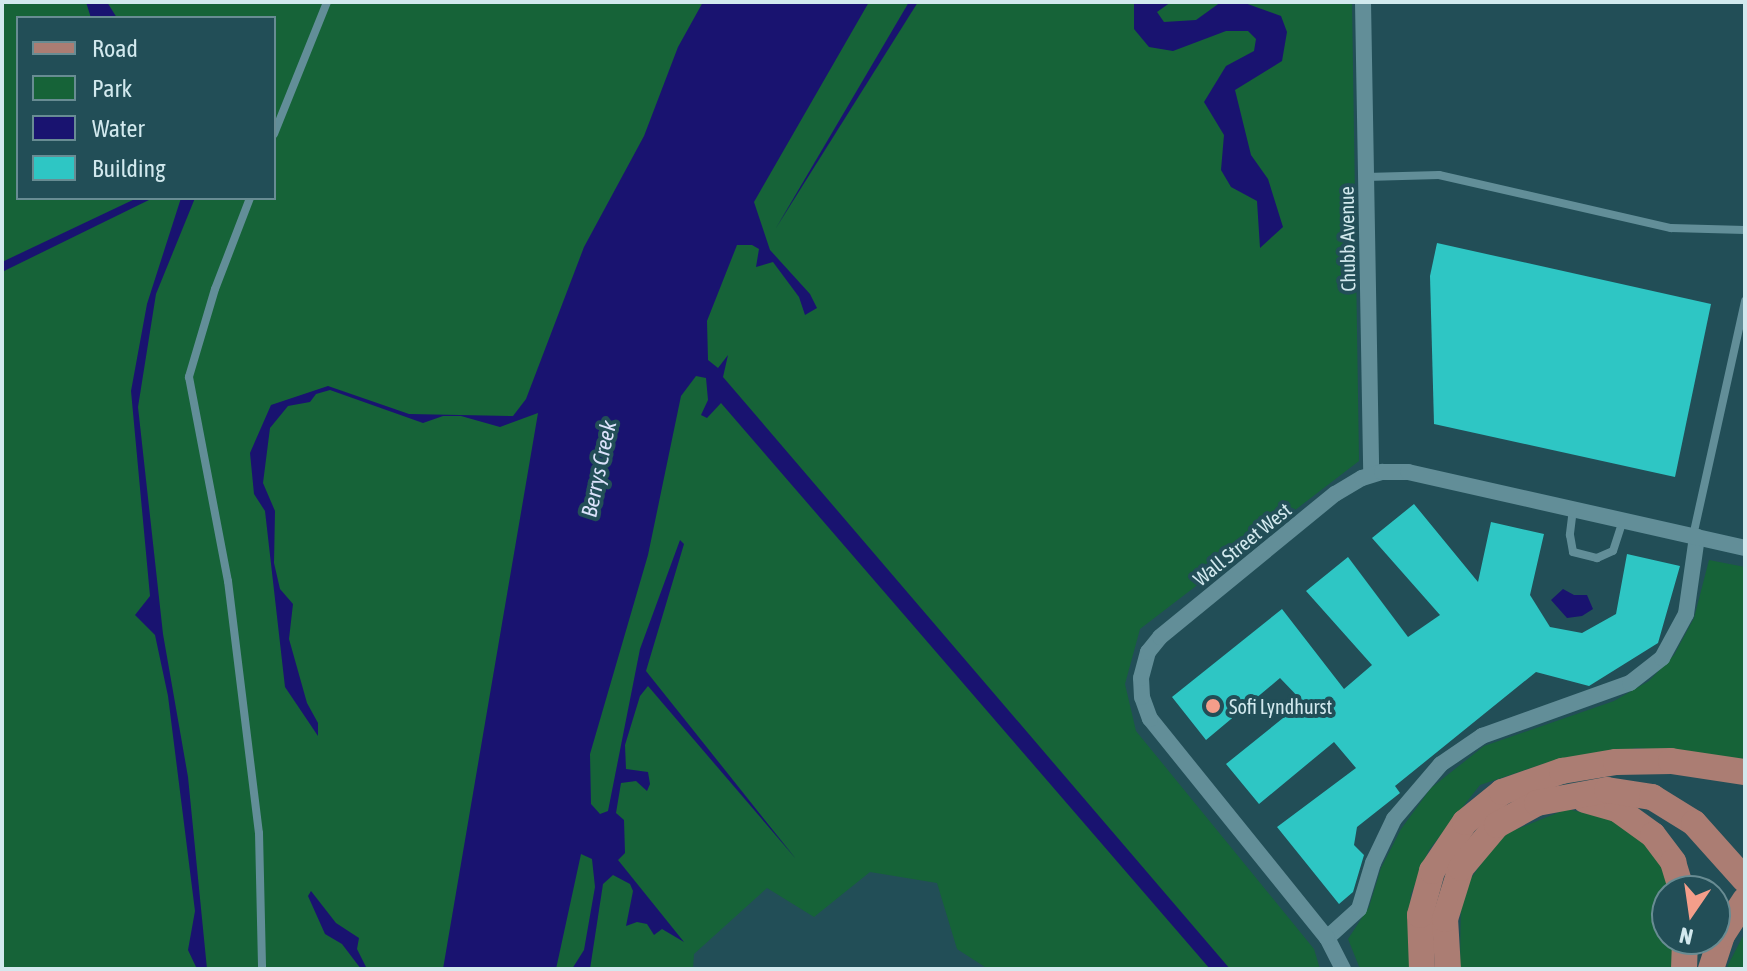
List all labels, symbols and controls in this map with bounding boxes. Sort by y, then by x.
legend [16,16,276,200]
text: Road [92,35,138,62]
text: Park [92,75,132,102]
text: Water [92,115,145,142]
text: Building [92,155,165,182]
street label: Chubb Avenue [1334,186,1360,292]
water label: Berrys Creek [576,418,622,520]
street label: Wall Street West [1188,497,1296,591]
place label: Sofi Lyndhurst [1229,694,1332,718]
marker: Sofi Lyndhurst [1204,697,1222,715]
north arrow [1651,875,1731,955]
text: N [1677,922,1695,951]

